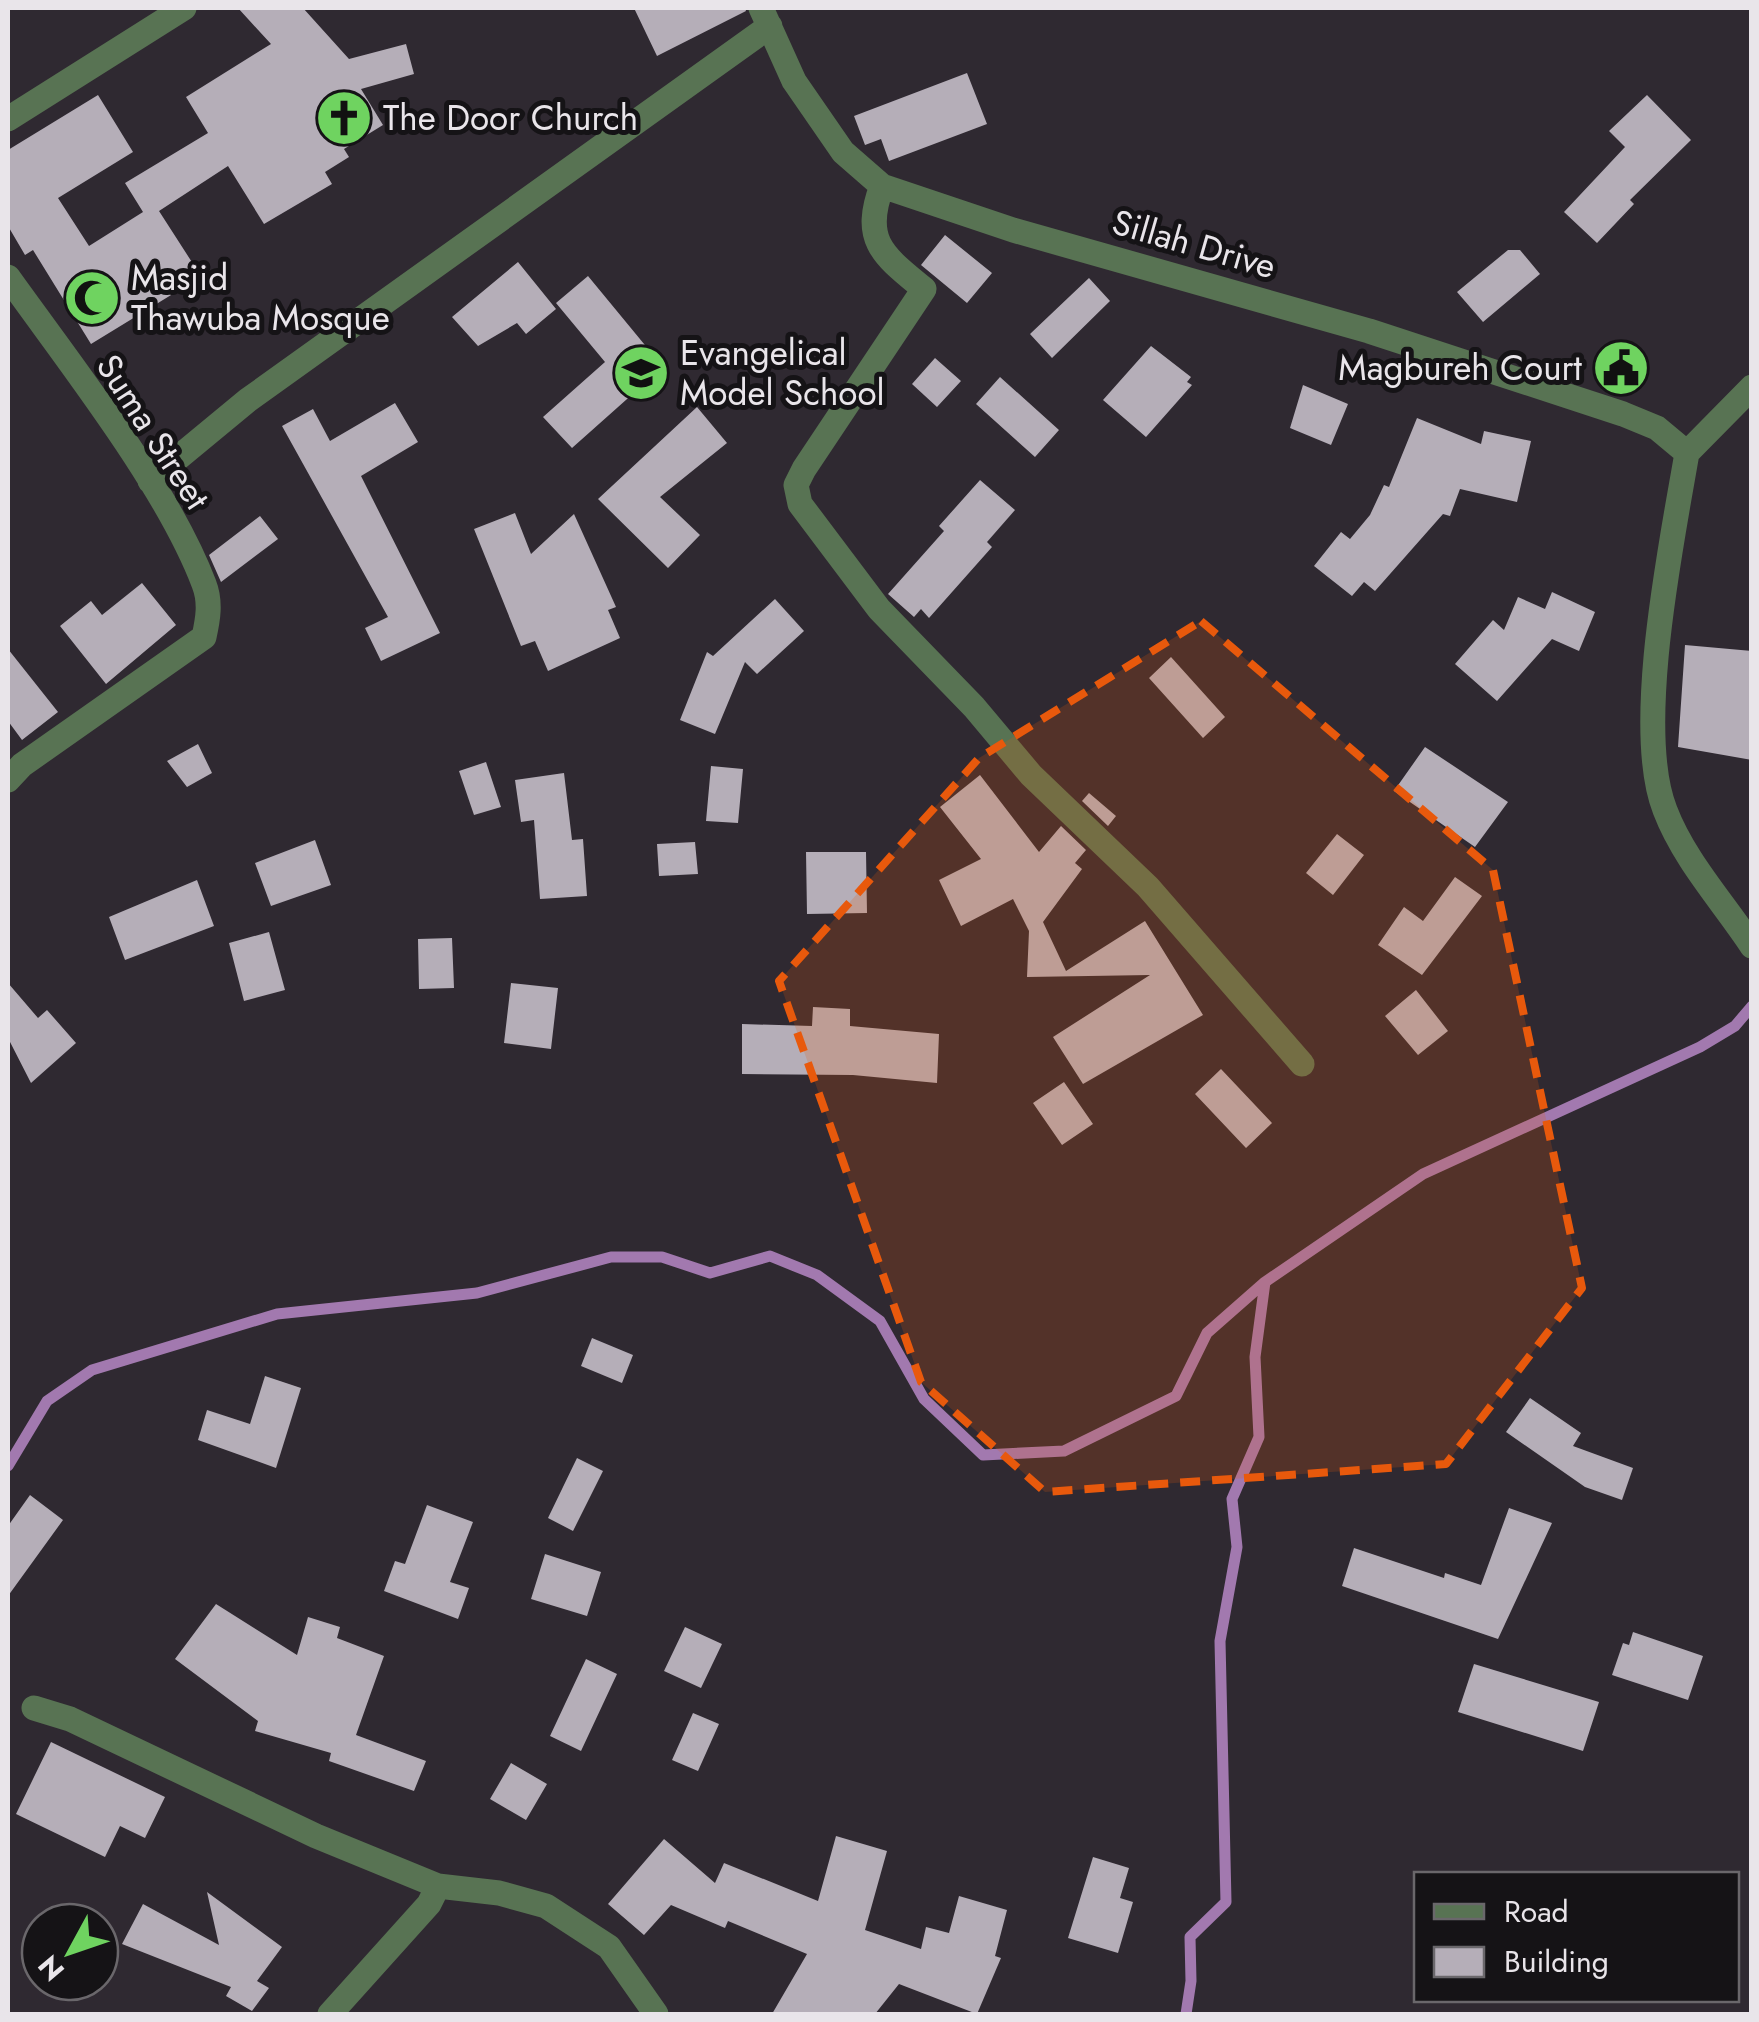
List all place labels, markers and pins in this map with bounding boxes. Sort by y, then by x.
church icon: The Door Church [314,88,374,148]
place label: The Door Church [383,93,638,143]
place label: Masjid Thawuba Mosque [131,253,390,343]
mosque icon: Masjid Thawuba Mosque [62,268,122,328]
place label: Evangelical Model School [680,328,885,418]
public building icon: Magbureh Court [1591,338,1651,398]
school or university icon: Evangelical Model School [611,343,671,403]
place label: Magbureh Court [1338,343,1583,393]

